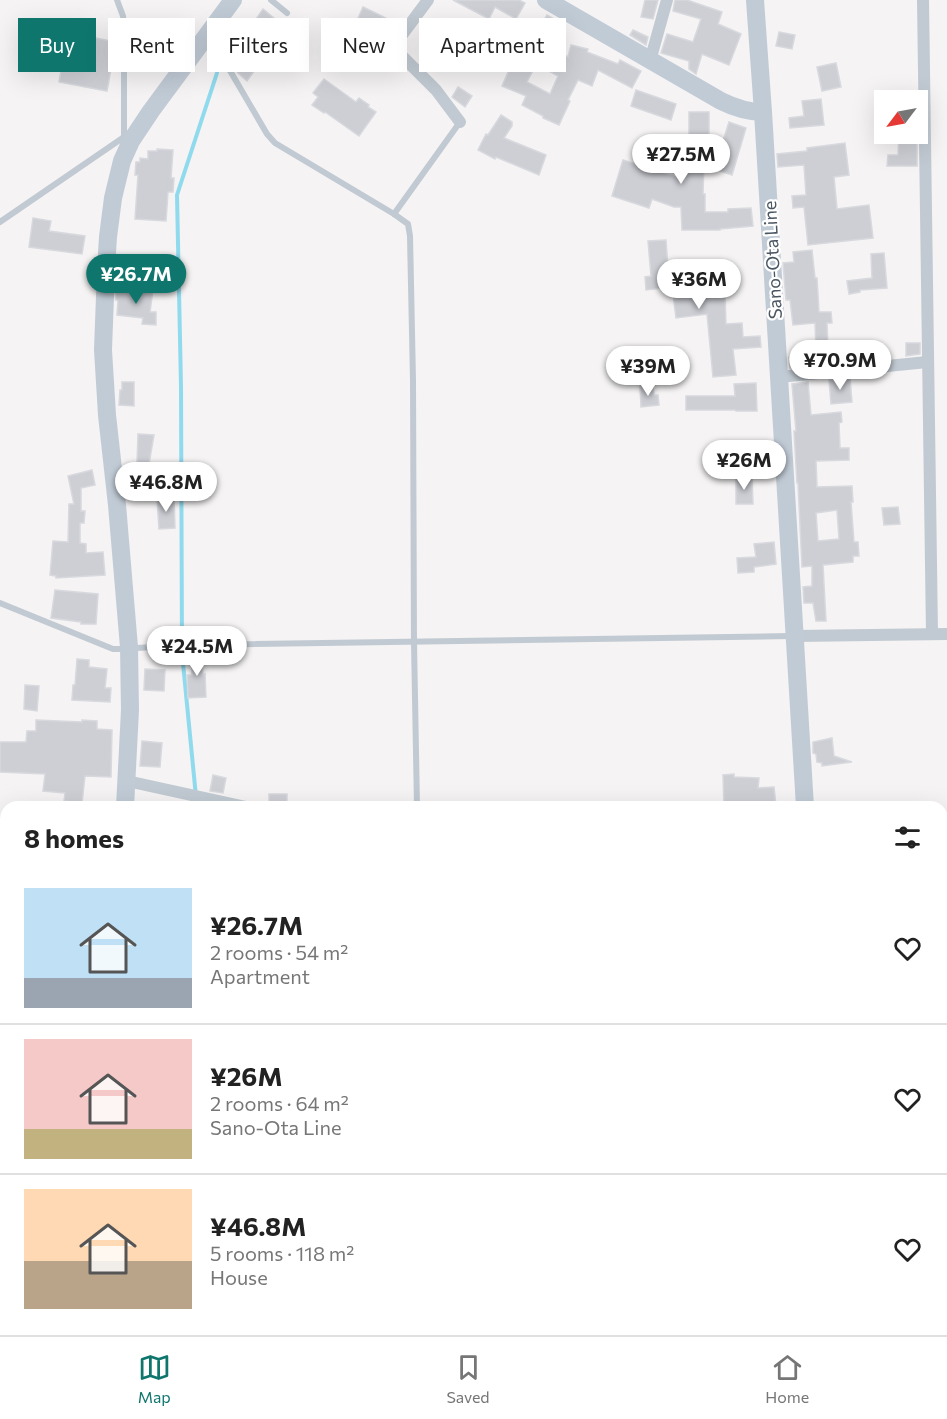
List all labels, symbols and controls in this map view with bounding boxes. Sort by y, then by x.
chip: Buy [18,18,96,72]
chip: Rent [108,18,195,72]
chip: Filters [207,18,309,72]
chip: New [321,18,407,72]
chip: Apartment [419,18,566,72]
north arrow [874,90,928,144]
map controls [874,90,928,144]
pin: ¥27.5M [632,134,730,185]
text: ¥27.5M [646,141,716,165]
street label: Sano-Ota Line [758,200,786,320]
pin: ¥26.7M [87,254,185,305]
pin: ¥36M [663,259,735,310]
text: ¥26.7M [100,261,172,285]
text: ¥36M [671,266,727,290]
pin: ¥70.9M [791,340,889,391]
pin: ¥39M [612,346,684,397]
text: ¥70.9M [803,347,877,371]
text: ¥39M [620,353,676,377]
pin: ¥26M [708,440,780,491]
text: ¥26M [716,447,772,471]
pin: ¥46.8M [117,462,215,513]
text: ¥46.8M [129,469,203,493]
pin: ¥24.5M [148,626,246,677]
text: ¥24.5M [161,633,233,657]
icon: filters [891,821,924,854]
text: 8 homes [24,822,124,853]
text: ¥26.7M [210,909,303,940]
icon: home [72,912,144,984]
icon: heart [891,932,924,965]
text: 2 rooms · 54 m² [210,940,348,964]
text: Apartment [210,964,310,988]
text: ¥26M [210,1060,282,1091]
icon: home [72,1063,144,1135]
icon: heart [891,1083,924,1116]
text: 2 rooms · 64 m² [210,1091,349,1115]
text: Sano-Ota Line [210,1115,341,1139]
text: ¥46.8M [210,1210,306,1241]
icon: home [72,1213,144,1285]
icon: heart [891,1233,924,1266]
text: 5 rooms · 118 m² [210,1241,354,1265]
text: House [210,1265,268,1289]
tab: Map [138,1351,171,1406]
tab: Saved [446,1351,490,1406]
tab: Home [765,1351,809,1406]

